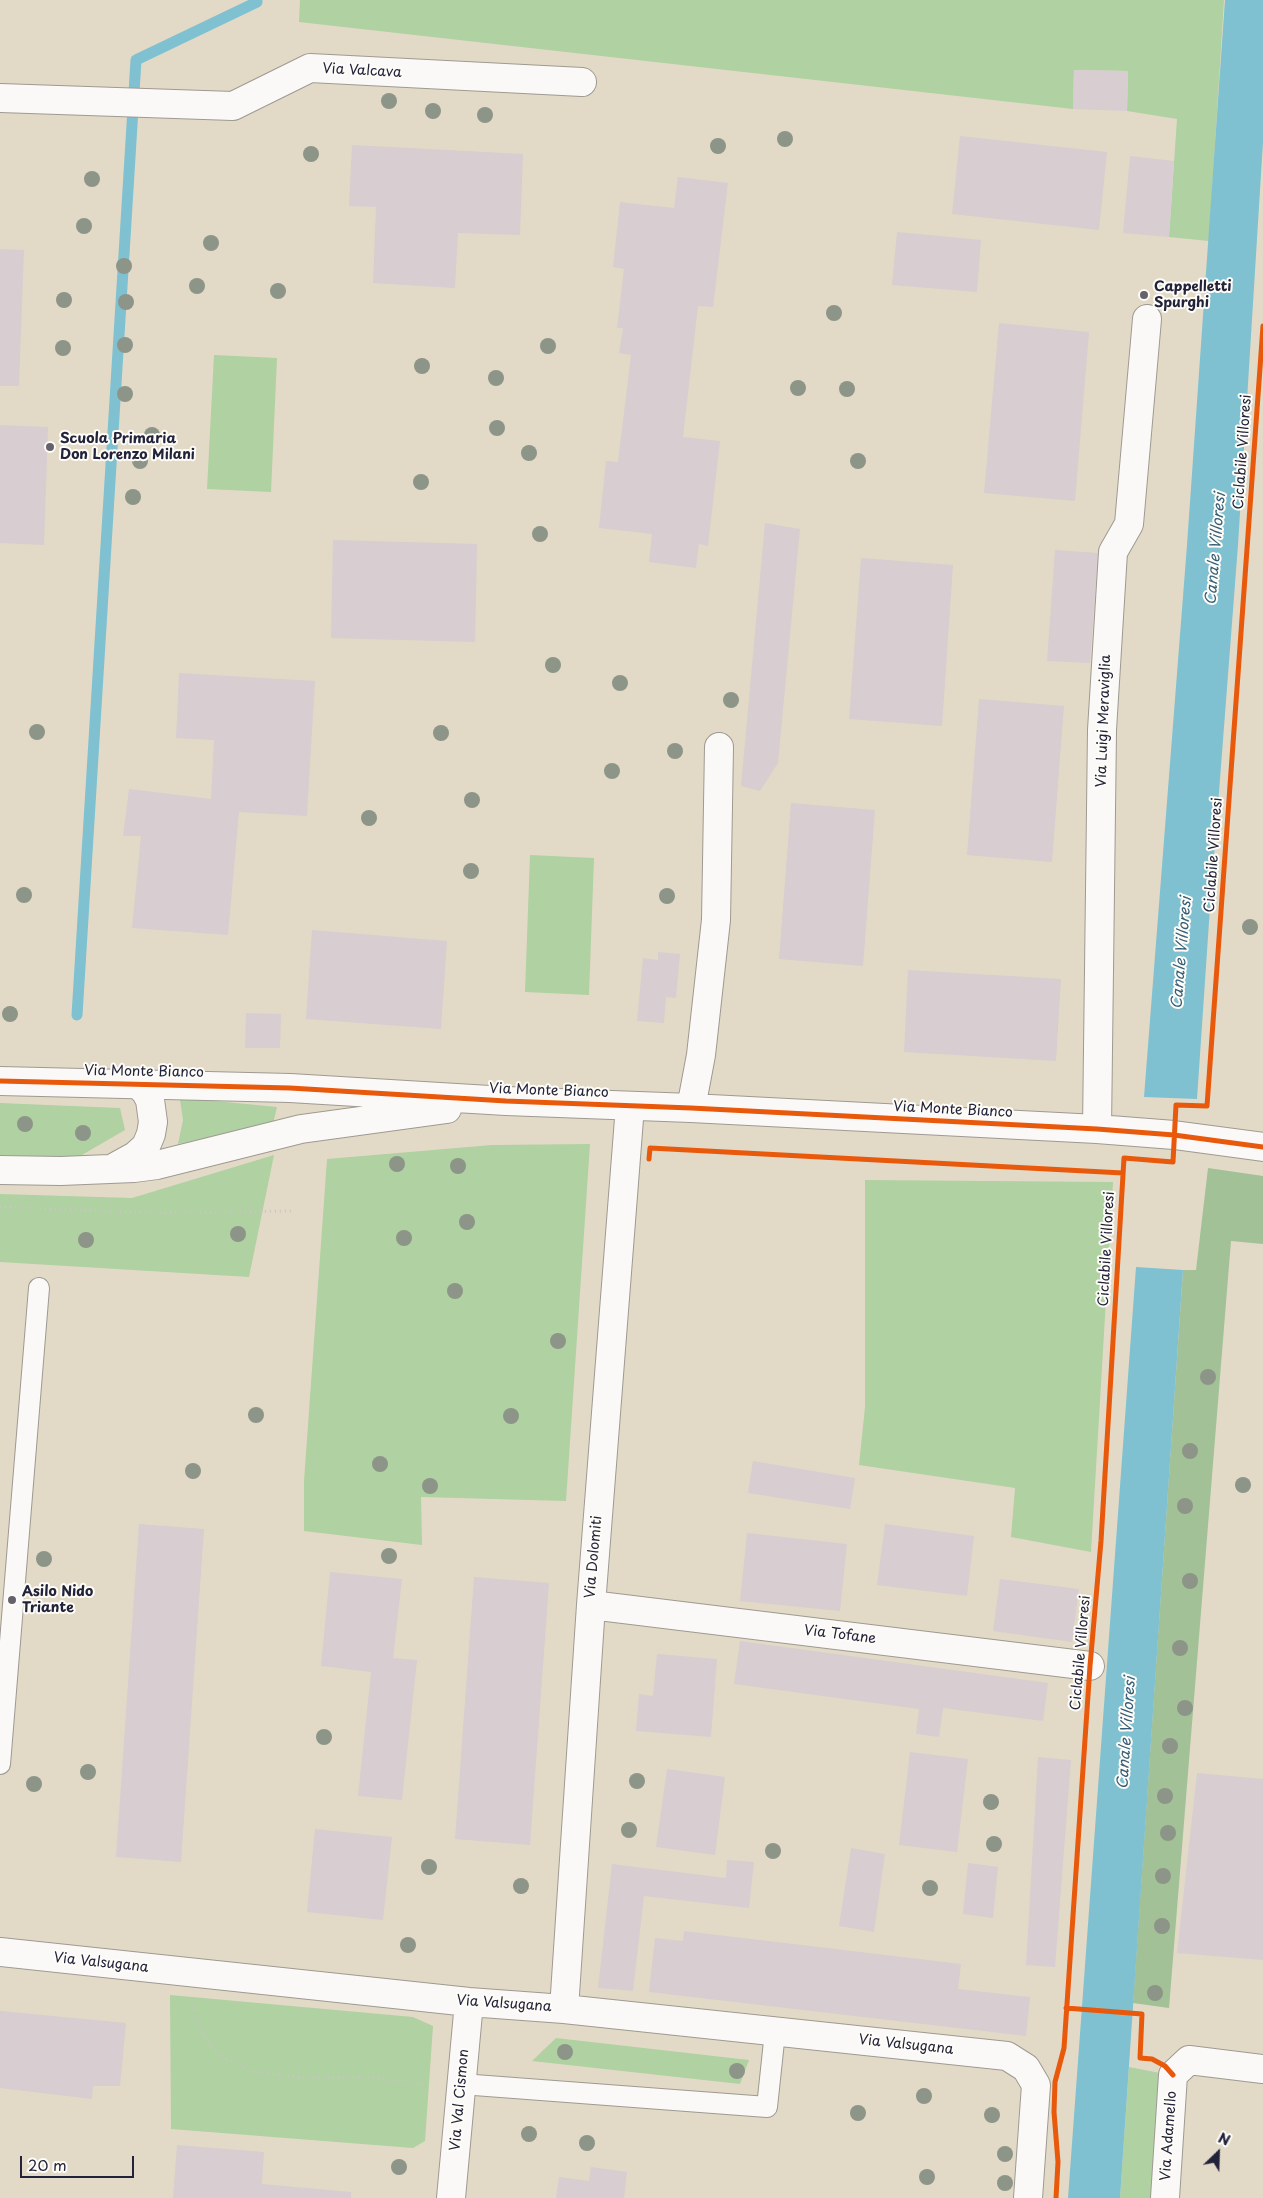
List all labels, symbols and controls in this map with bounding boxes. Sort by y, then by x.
street label: Via Valcava [322,61,402,81]
place label: Cappelletti Spurghi [1154,279,1232,312]
marker: Cappelletti Spurghi [1138,289,1150,301]
street label: Ciclabile Villoresi [1231,394,1255,510]
place label: Scuola Primaria Don Lorenzo Milani [60,431,195,464]
marker: Scuola Primaria Don Lorenzo Milani [44,441,56,453]
water label: Canale Villoresi [1202,492,1230,606]
street label: Via Luigi Meraviglia [1093,654,1115,788]
street label: Ciclabile Villoresi [1202,797,1226,913]
water label: Canale Villoresi [1168,896,1196,1010]
street label: Via Monte Bianco [84,1063,204,1081]
street label: Via Monte Bianco [489,1081,609,1101]
street label: Via Monte Bianco [893,1098,1013,1122]
street label: Ciclabile Villoresi [1096,1191,1118,1307]
street label: Via Dolomiti [582,1515,606,1599]
place label: Asilo Nido Triante [22,1584,93,1616]
marker: Asilo Nido Triante [6,1594,18,1606]
street label: Ciclabile Villoresi [1068,1595,1094,1711]
street label: Via Tofane [803,1622,877,1648]
water label: Canale Villoresi [1114,1676,1140,1790]
street label: Via Valsugana [53,1950,149,1976]
street label: Via Valsugana [456,1992,552,2016]
street label: Via Valsugana [858,2032,954,2058]
street label: Via Val Cismon [447,2048,473,2152]
street label: Via Adamello [1157,2090,1181,2182]
text: N [1215,2127,1234,2151]
north arrow [1193,2128,1243,2178]
scale bar [22,2146,136,2178]
text: 20 m [28,2153,67,2176]

